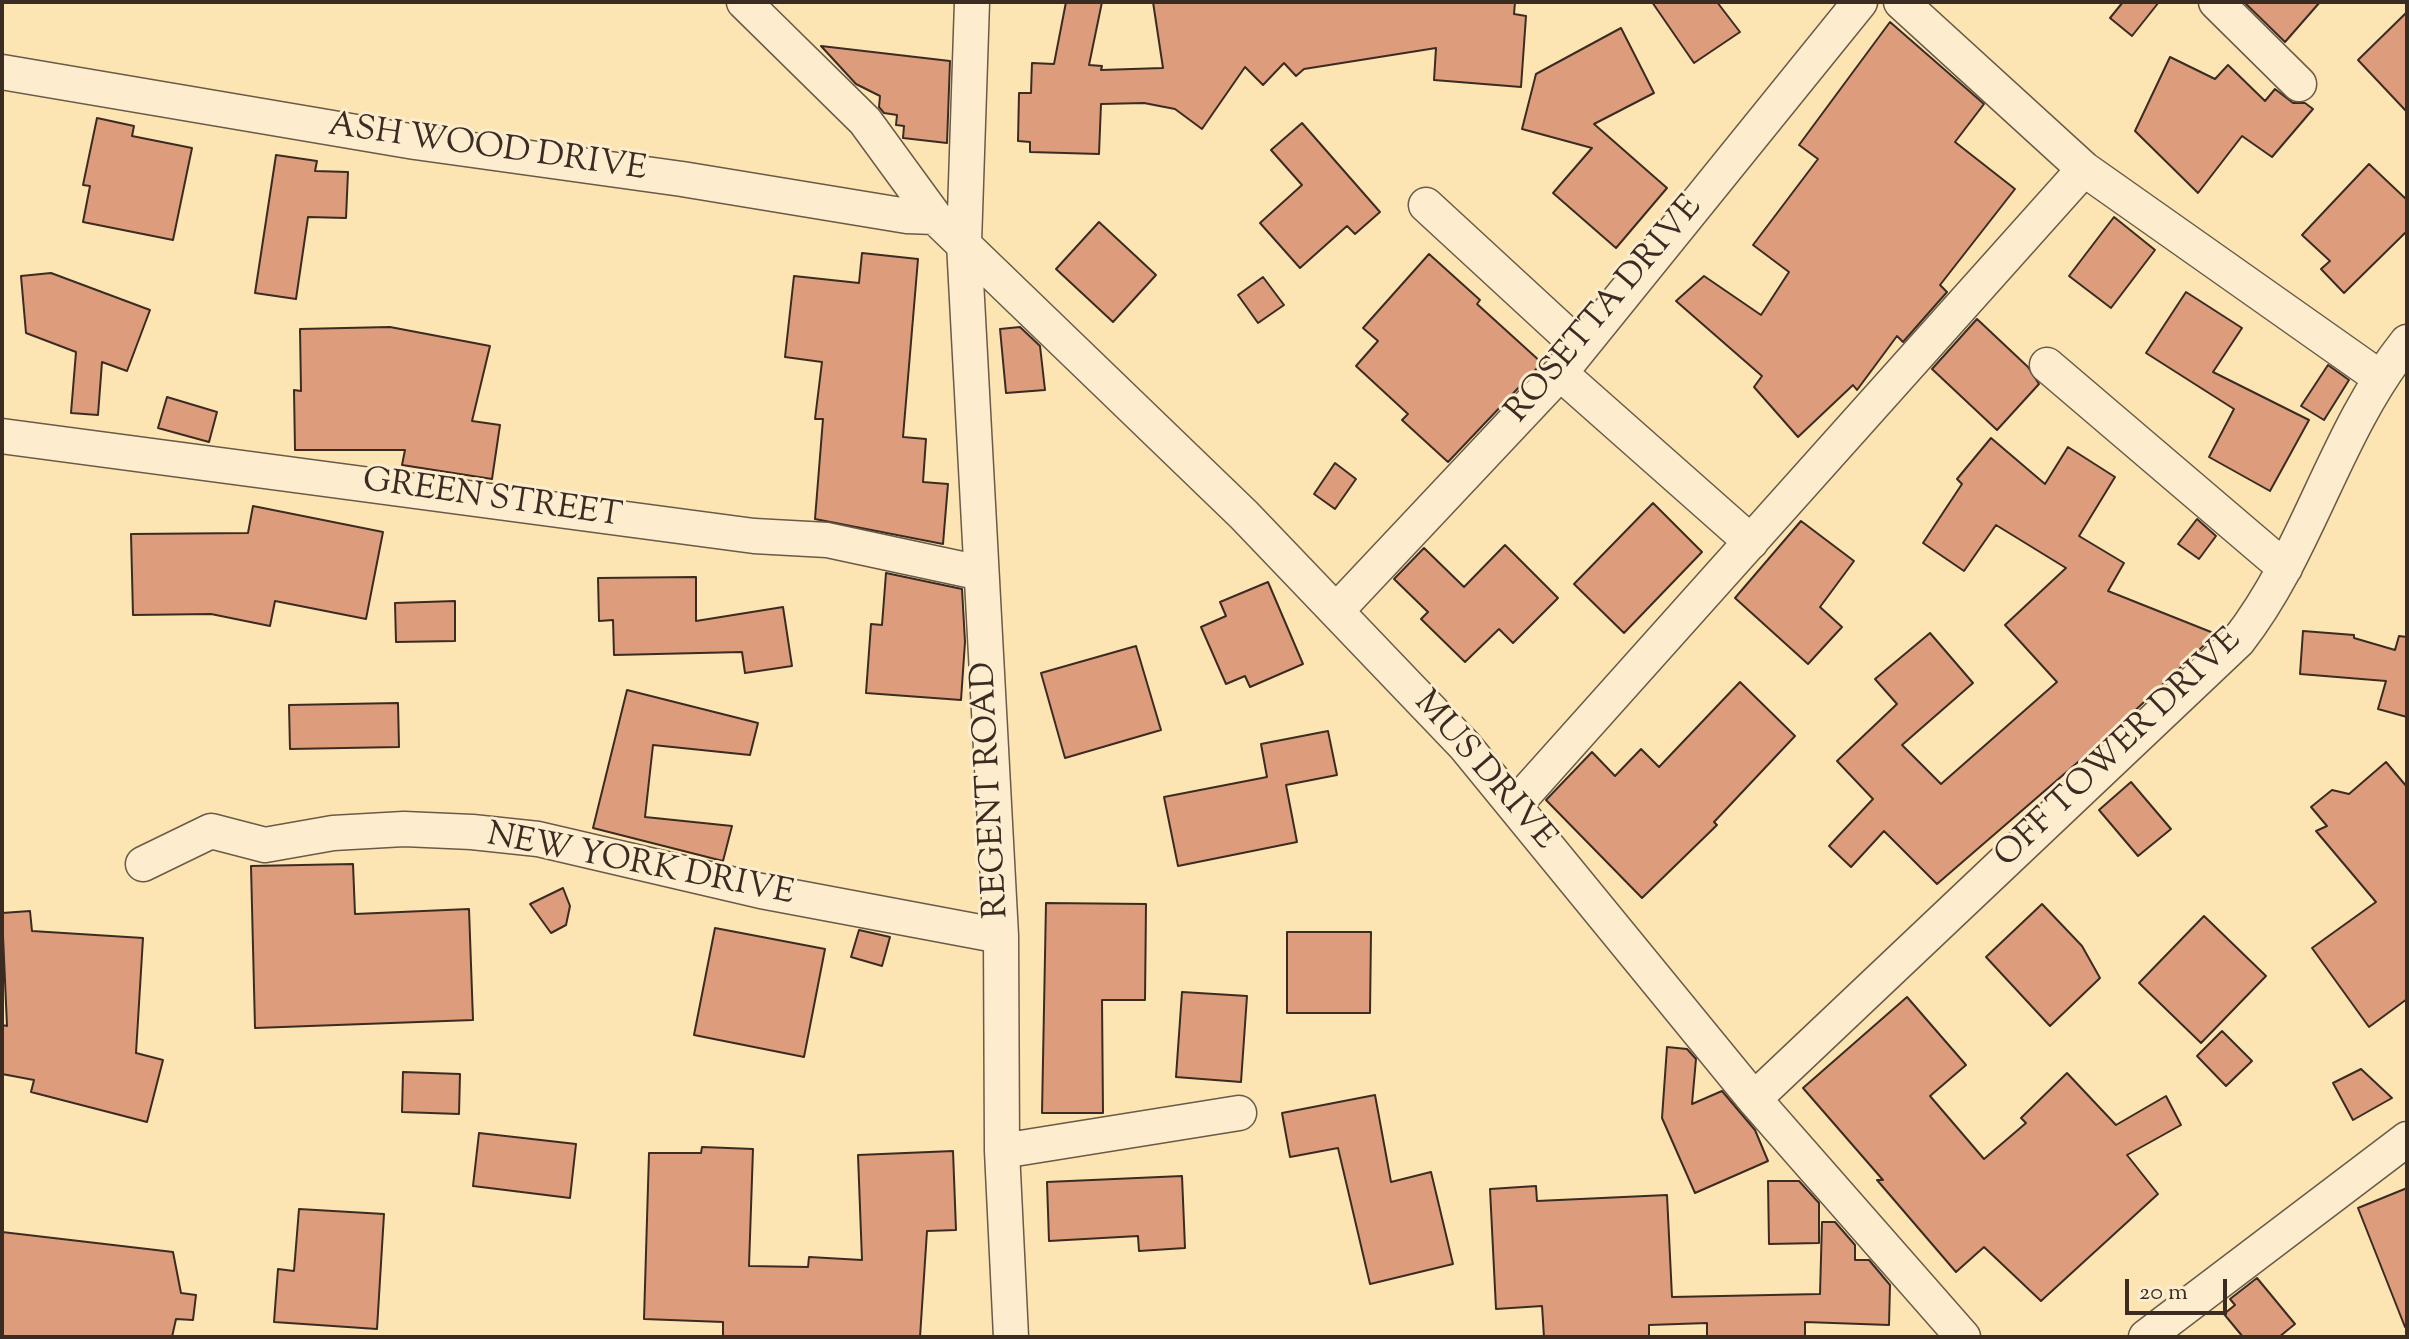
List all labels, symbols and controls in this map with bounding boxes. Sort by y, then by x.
street label: ASH WOOD DRIVE [325,107,649,193]
street label: ROSETTA DRIVE [1499,189,1713,433]
street label: GREEN STREET [360,463,624,539]
street label: OFF TOWER DRIVE [1988,622,2252,878]
street label: REGENT ROAD [966,661,1020,919]
street label: MUS DRIVE [1403,684,1563,860]
street label: NEW YORK DRIVE [483,817,797,917]
scale bar [2129,1263,2231,1313]
text: 20 m [2139,1276,2188,1310]

